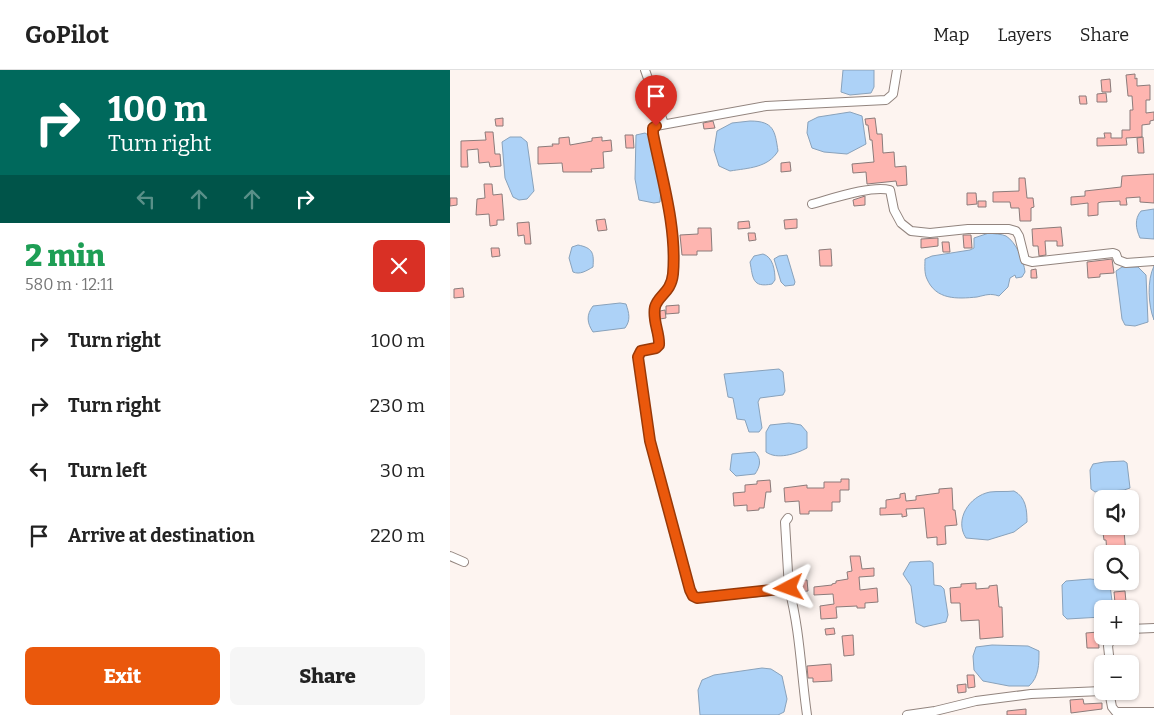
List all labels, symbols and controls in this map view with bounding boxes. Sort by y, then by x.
text: GoPilot [25,21,109,49]
text: Map [933,24,969,46]
text: Layers [997,24,1052,46]
text: Share [1080,24,1129,46]
pin [635,75,677,126]
icon: arrive [642,82,670,110]
text: 100 m [108,88,207,130]
icon: right [25,90,90,155]
text: Turn right [108,130,211,157]
icon: left [132,185,160,213]
icon: ahead [185,185,213,213]
icon: ahead [238,185,266,213]
icon: right [291,185,319,213]
text: 2 min [25,238,105,274]
button: close [373,240,425,292]
text: 580 m · 12:11 [25,275,113,294]
icon: right [25,327,53,355]
text: Turn right [68,329,161,352]
text: 100 m [371,329,425,352]
icon: right [25,392,53,420]
text: Turn right [68,394,161,417]
text: 230 m [370,394,425,417]
icon: left [25,457,53,485]
text: Turn left [68,459,147,482]
text: 30 m [380,459,425,482]
map controls [1094,490,1139,700]
button: sound [1094,490,1139,535]
icon: arrive [25,522,53,550]
text: Arrive at destination [68,524,255,547]
text: 220 m [370,524,425,547]
button: search [1094,545,1139,590]
position arrow [762,561,814,613]
button: + [1094,600,1139,645]
button: Exit [25,647,220,705]
button: Share [230,647,425,705]
button: − [1094,655,1139,700]

